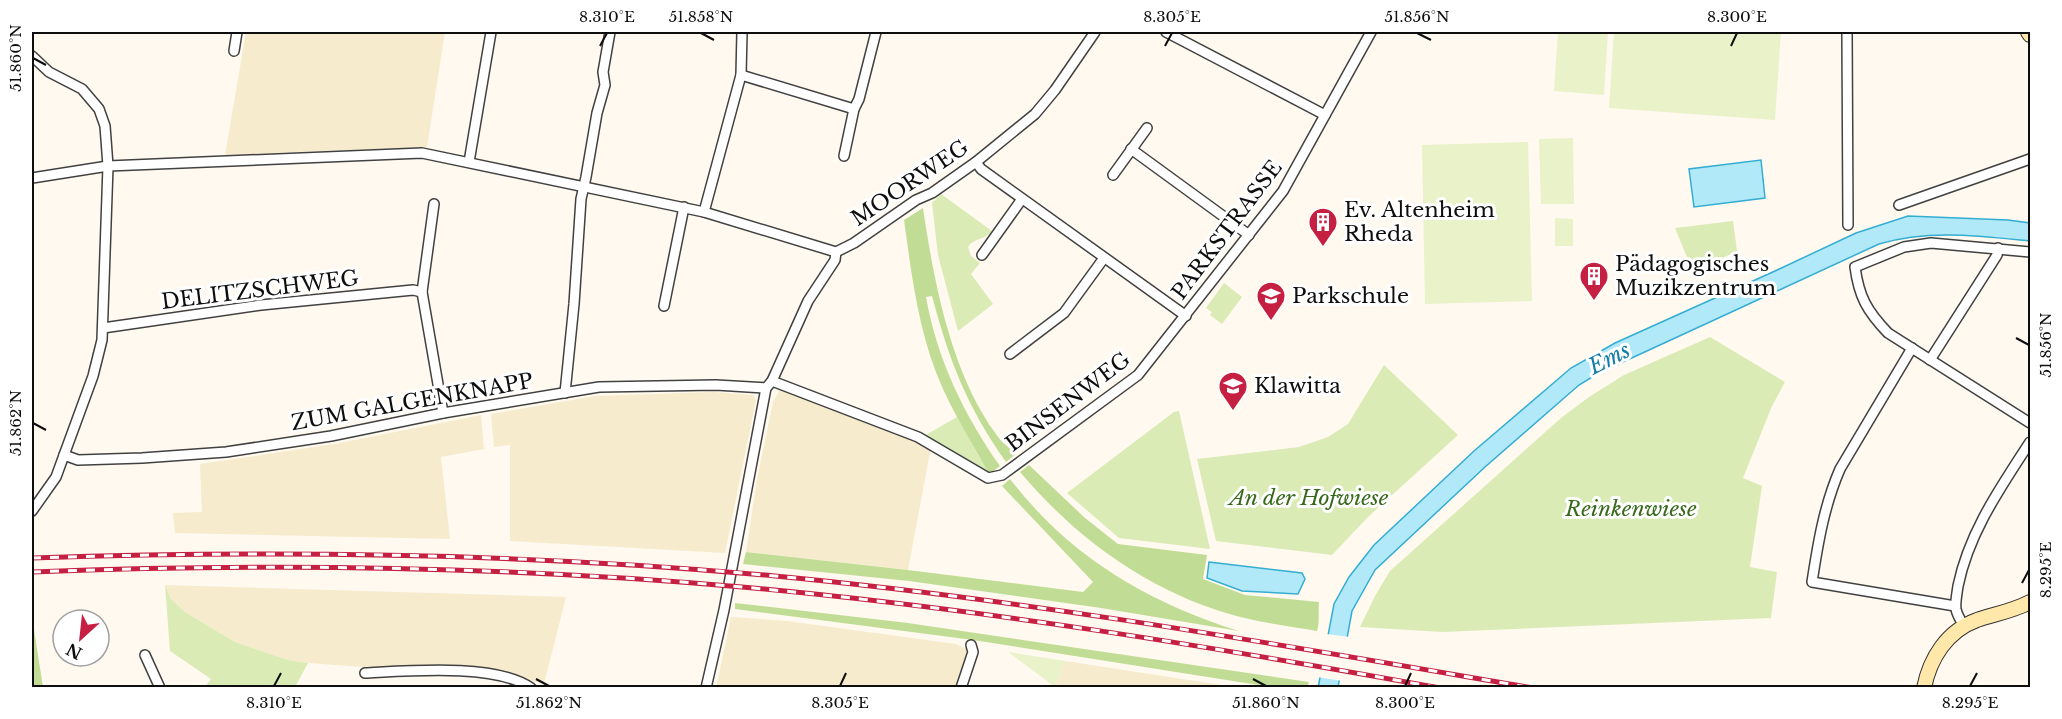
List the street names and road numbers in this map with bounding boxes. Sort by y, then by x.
street label: MOORWEG [846,134,974,232]
street label: PARKSTRASSE [1166,155,1288,305]
street label: DELITZSCHWEG [160,265,360,315]
street label: BINSENWEG [1000,347,1136,457]
street label: ZUM GALGENKNAPP [289,368,535,436]

